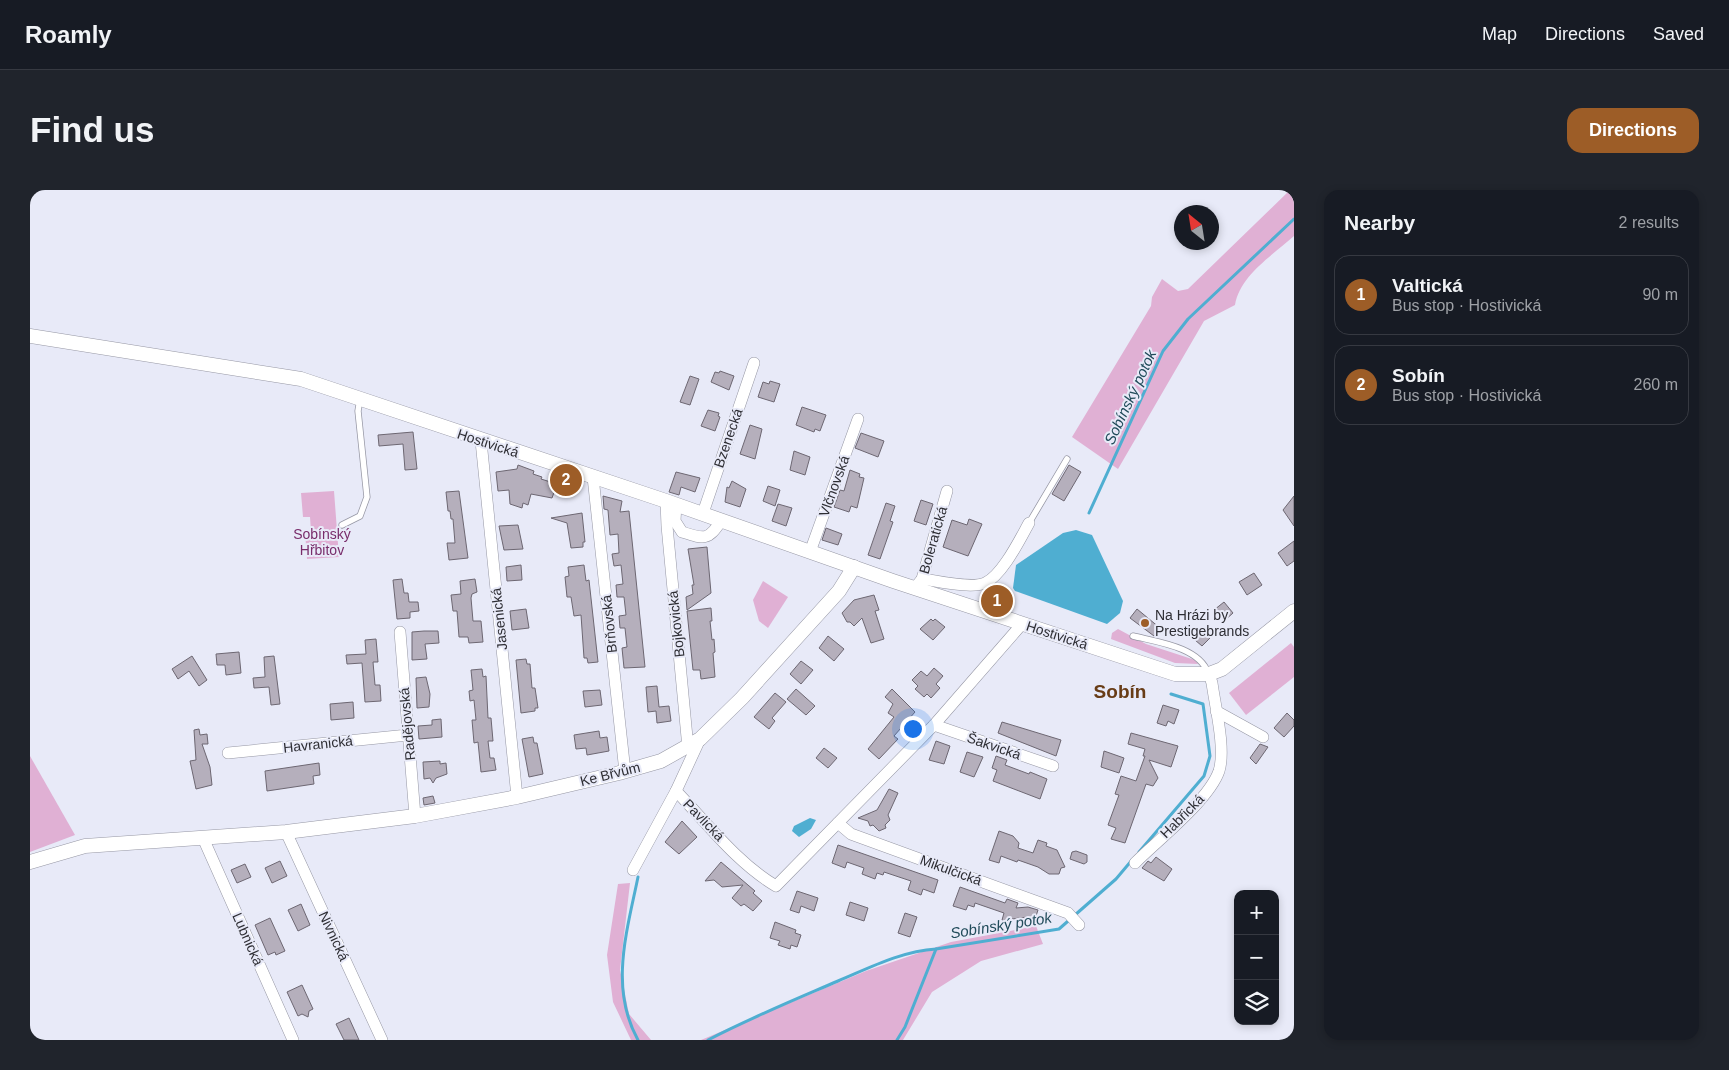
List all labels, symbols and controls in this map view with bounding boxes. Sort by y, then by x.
text: Roamly [25,21,112,48]
text: Map [1482,24,1517,44]
text: Directions [1545,24,1625,44]
text: Saved [1653,24,1704,44]
button: Directions [1567,108,1699,153]
text: Find us [30,110,154,149]
north arrow [1174,205,1219,250]
text: Nearby [1344,211,1415,234]
text: 2 results [1619,214,1679,231]
text: Valtická [1392,275,1463,296]
text: 1 [1357,286,1365,303]
text: 90 m [1642,286,1678,303]
text: Bus stop · Hostivická [1392,297,1541,314]
water label: Sobínský potok [1101,346,1160,447]
text: Sobín [1392,365,1445,386]
text: 2 [1357,376,1365,393]
text: 260 m [1634,376,1678,393]
text: Bus stop · Hostivická [1392,387,1541,404]
street label: Bzenecká [710,406,746,470]
street label: Hostivická [455,426,521,461]
street label: Vlčnovská [816,453,853,519]
pin: 2 [550,461,582,499]
street label: Boleratická [916,504,950,575]
park label: Sobínský Hřbitov [293,526,351,558]
pin: 1 [981,582,1013,620]
street label: Jasenická [488,587,510,651]
street label: Bojkovická [665,590,687,658]
street label: Brňovská [598,594,620,654]
place label: Na Hrázi by Prestigebrands [1155,607,1249,639]
marker: Na Hrázi by Prestigebrands [1139,617,1151,629]
street label: Hostivická [1024,618,1090,653]
district label: Sobín [1094,681,1146,702]
street label: Radějovská [396,687,418,761]
your location [900,716,926,742]
street label: Šakvická [965,729,1023,763]
street label: Havranická [282,732,354,756]
street label: Ke Břvům [578,759,642,789]
street label: Habřická [1157,791,1207,841]
street label: Pavlická [680,796,728,844]
street label: Mikulčická [918,851,984,889]
map controls [1234,890,1279,1025]
button: + [1234,890,1279,935]
water label: Sobínský potok [949,908,1054,941]
street label: Nivnická [316,909,353,964]
street label: Lubnická [229,910,267,968]
button: − [1234,935,1279,980]
button: layers [1234,980,1279,1025]

